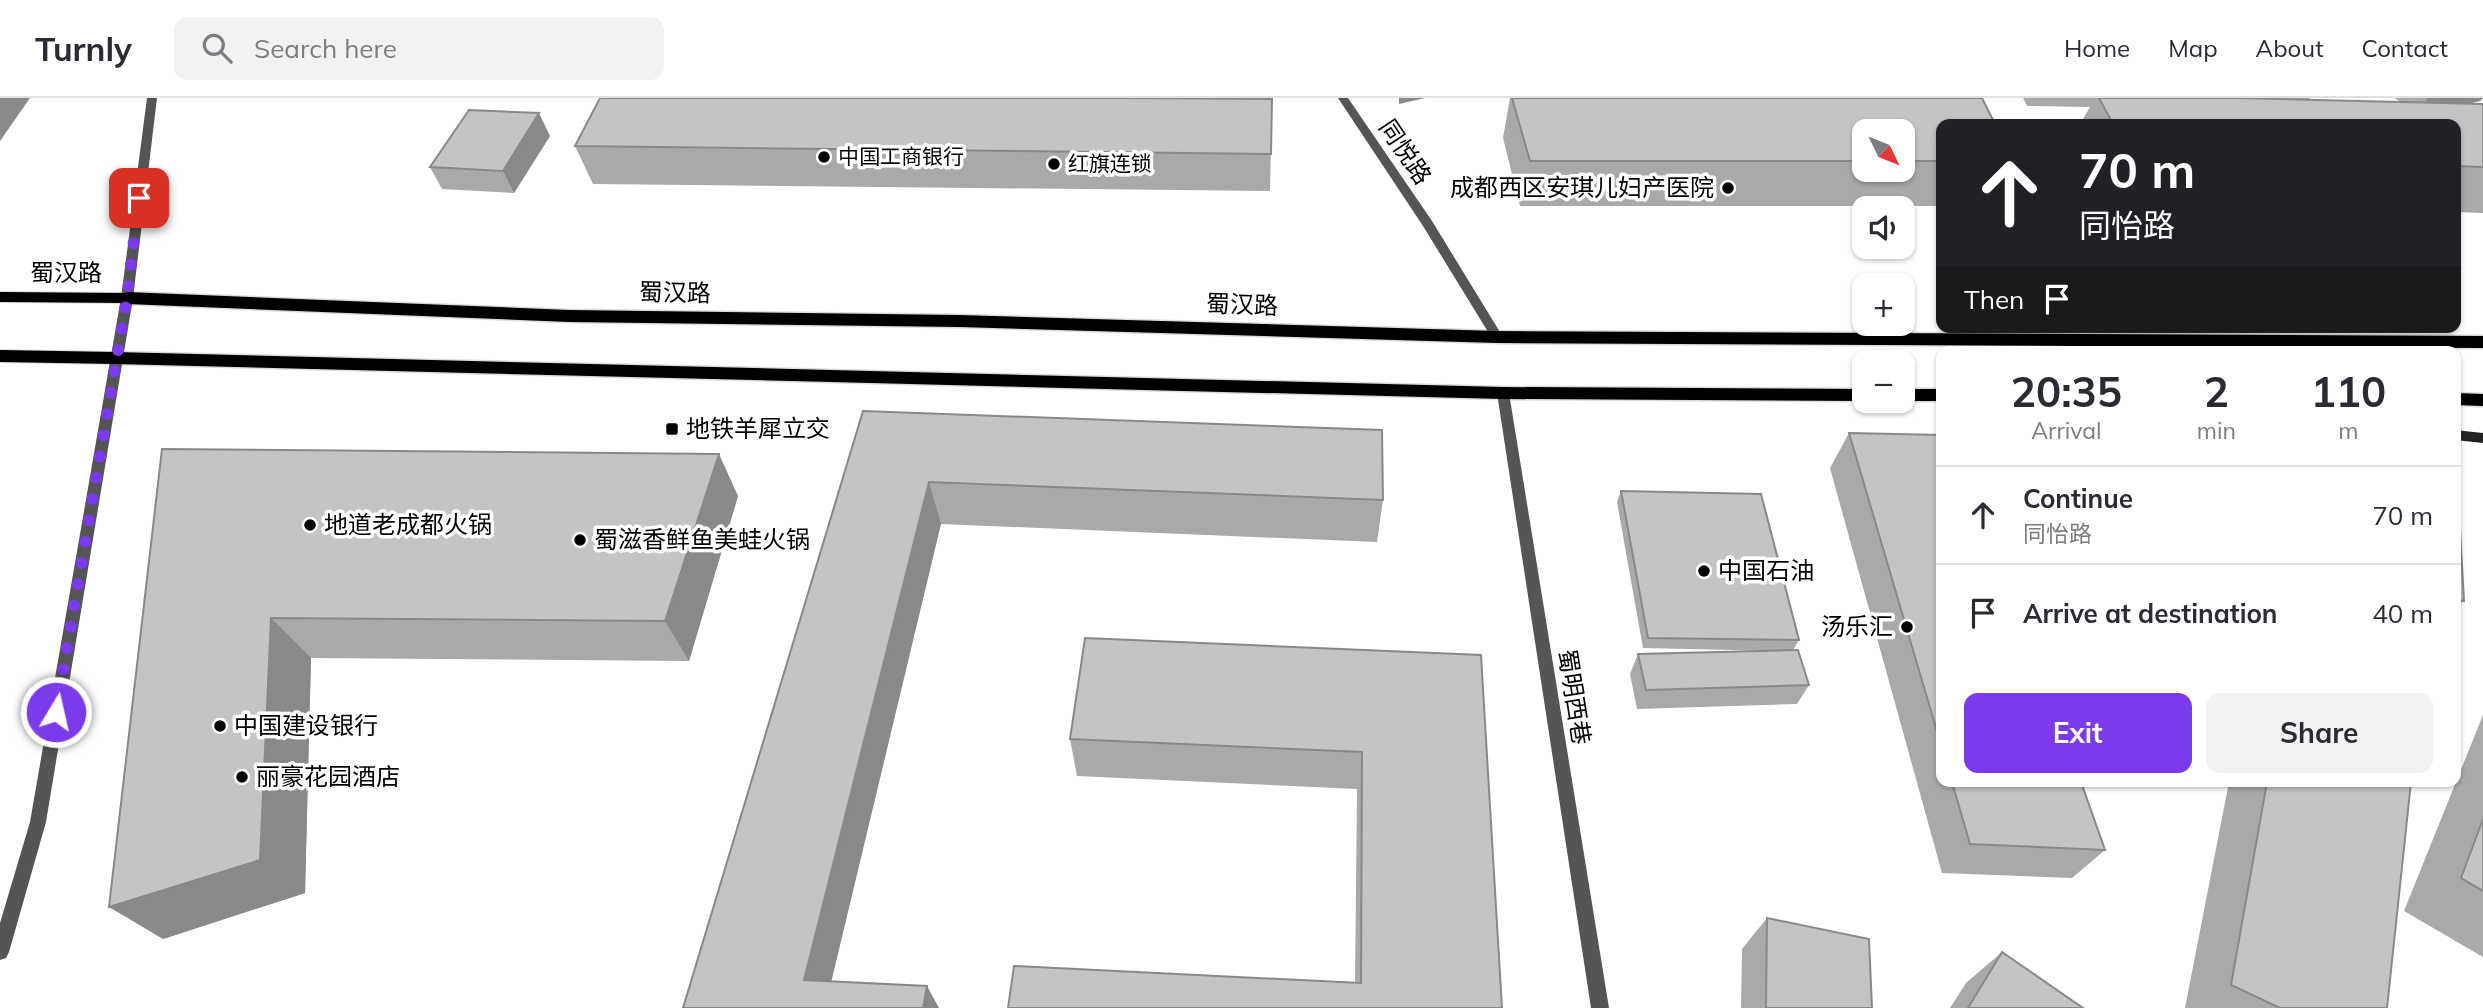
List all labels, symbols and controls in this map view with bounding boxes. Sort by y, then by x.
search box [174,17,664,80]
text: Turnly [35,28,132,69]
icon: search [198,29,236,67]
text: Search here [254,32,397,65]
text: Home [2064,33,2130,63]
text: Map [2168,33,2218,63]
text: About [2256,33,2324,63]
text: Contact [2362,33,2448,63]
street label: 同悦路 [1373,113,1438,190]
north arrow [1852,119,1914,182]
map controls [1852,119,1915,413]
text: 70 m [2079,139,2195,200]
place label: 中国工商银行 [838,143,964,169]
icon: ahead [1964,147,2055,238]
marker: 中国工商银行 [816,149,832,165]
place label: 红旗连锁 [1068,150,1152,176]
marker: 红旗连锁 [1046,156,1062,172]
pin [109,168,169,228]
place label: 成都西区安琪儿妇产医院 [1450,172,1714,202]
icon: arrive [120,179,158,217]
marker: 成都西区安琪儿妇产医院 [1720,180,1736,196]
button: sound [1852,196,1915,259]
text: 同怡路 [2079,205,2175,245]
street label: 蜀汉路 [30,257,102,287]
button: + [1852,273,1915,336]
street label: 蜀汉路 [639,276,711,308]
icon: arrive [2038,280,2076,318]
text: Then [1964,283,2024,316]
street label: 蜀汉路 [1206,288,1279,320]
button: − [1852,350,1915,413]
text: 20:35 [2011,365,2122,418]
text: 2 [2204,365,2229,418]
text: 110 [2311,365,2386,418]
place label: 地铁羊犀立交 [686,413,830,443]
text: Arrival [2031,416,2102,445]
text: min [2197,416,2236,445]
text: m [2338,416,2359,445]
marker: 地铁羊犀立交 [664,421,680,437]
text: Continue [2023,482,2133,515]
icon: ahead [1964,496,2002,534]
text: 70 m [2372,499,2433,532]
place label: 地道老成都火锅 [324,509,492,539]
marker: 地道老成都火锅 [302,517,318,533]
text: 同怡路 [2023,519,2092,548]
place label: 蜀滋香鲜鱼美蛙火锅 [594,524,810,554]
marker: 蜀滋香鲜鱼美蛙火锅 [572,532,588,548]
place label: 中国石油 [1718,555,1814,585]
marker: 中国石油 [1696,563,1712,579]
icon: arrive [1964,594,2002,632]
text: Arrive at destination [2023,597,2278,630]
text: 40 m [2372,597,2433,630]
place label: 汤乐汇 [1821,611,1893,641]
marker: 汤乐汇 [1899,619,1915,635]
street label: 蜀明西巷 [1553,647,1597,747]
position arrow [19,675,93,749]
button: Exit [1964,693,2192,773]
button: Share [2206,693,2433,773]
place label: 中国建设银行 [234,710,378,740]
marker: 中国建设银行 [212,718,228,734]
place label: 丽豪花园酒店 [256,761,400,791]
marker: 丽豪花园酒店 [234,769,250,785]

